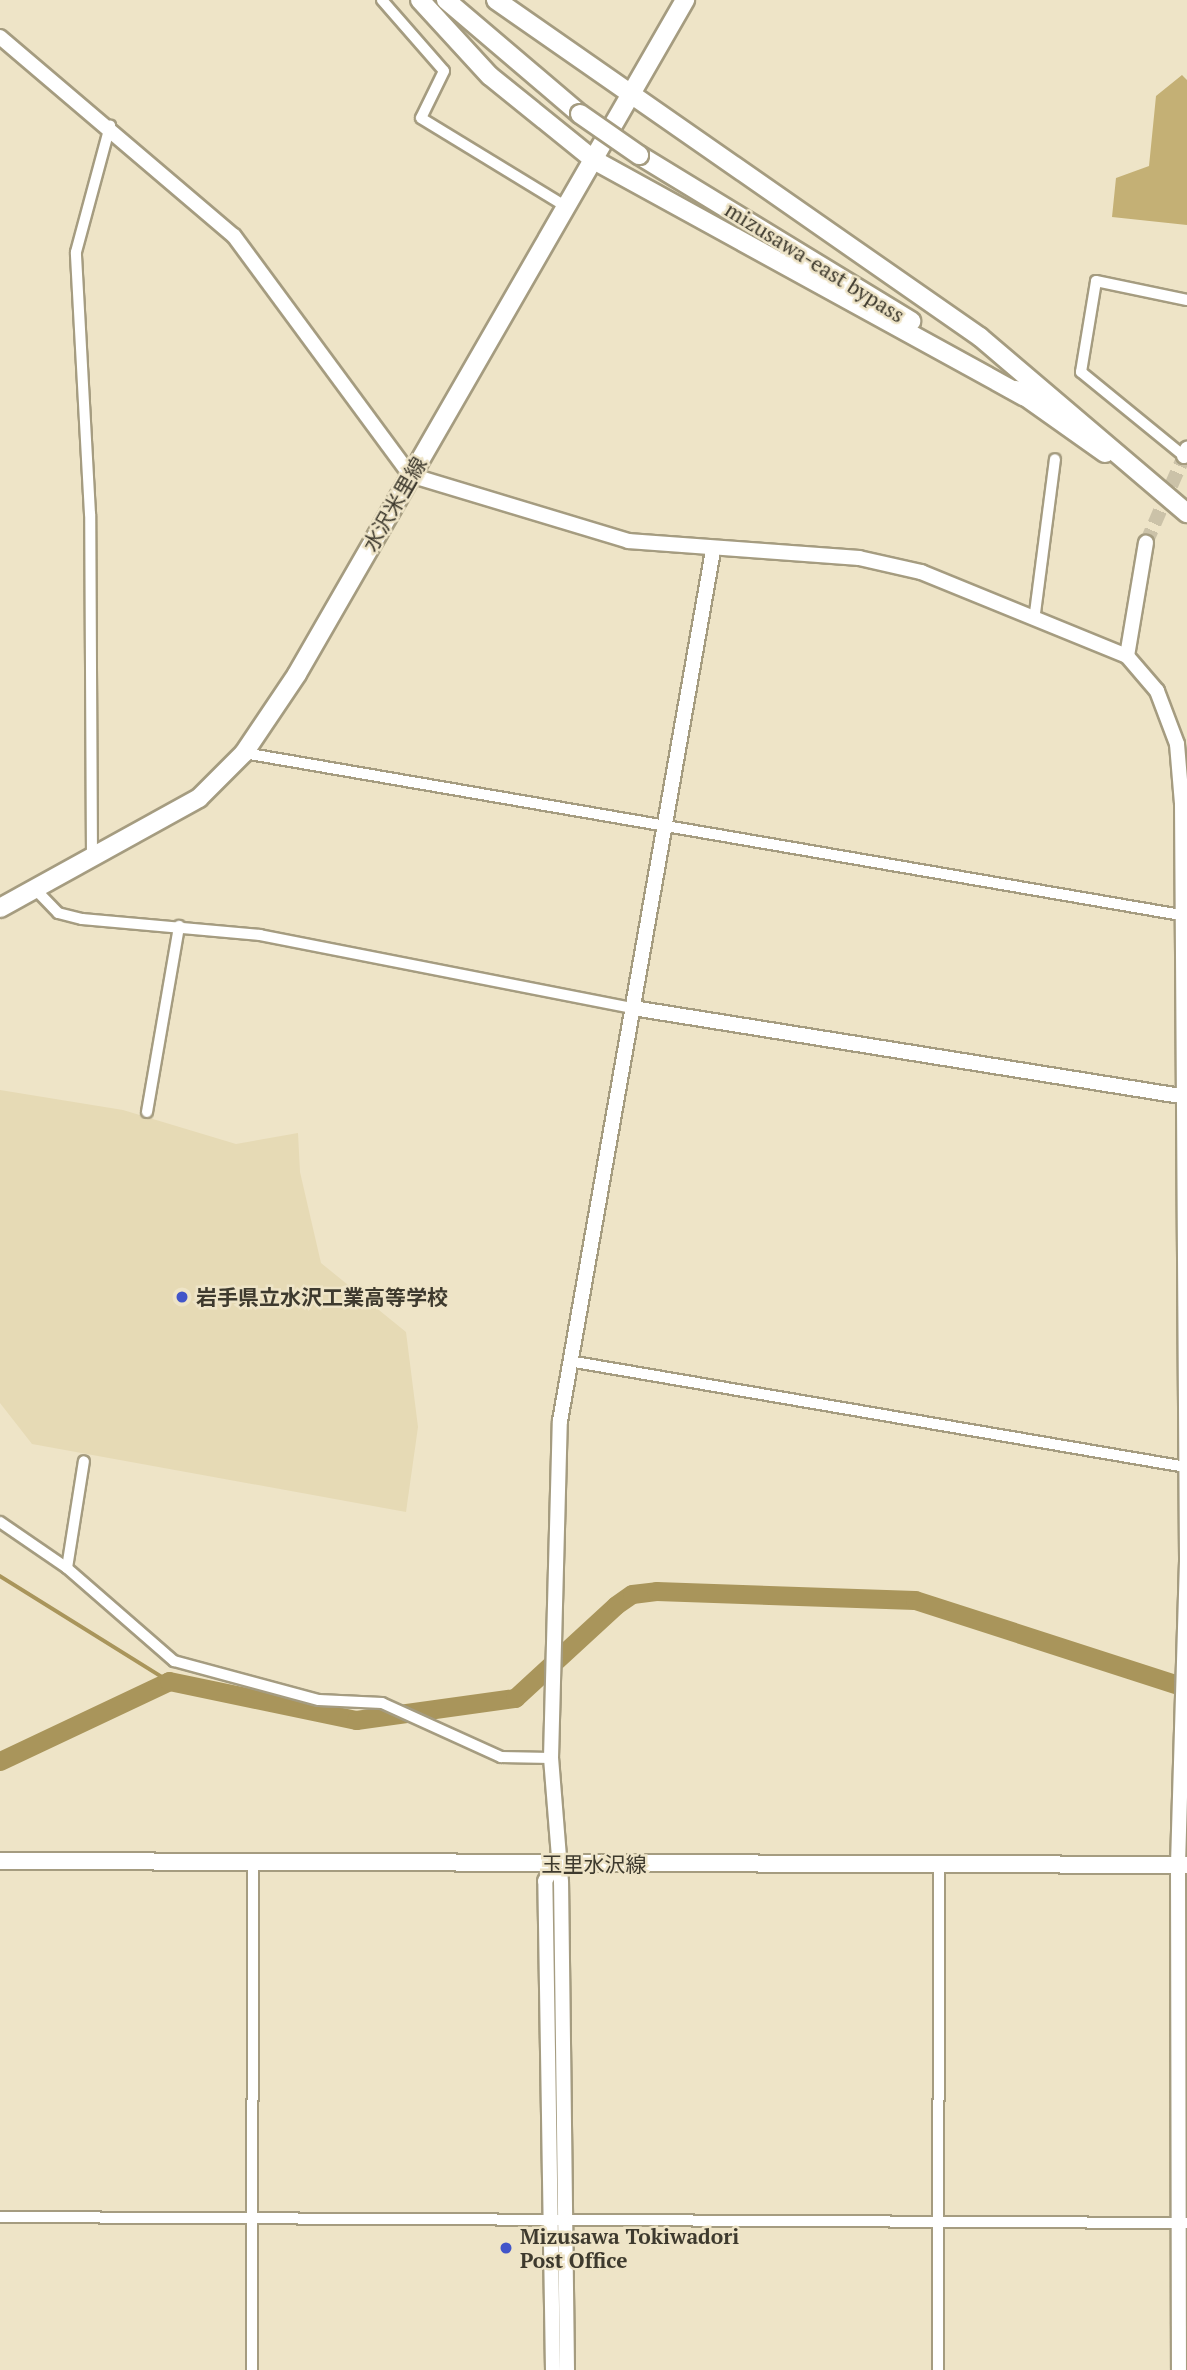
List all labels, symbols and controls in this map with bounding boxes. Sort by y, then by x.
street label: mizusawa-east bypass [721,197,909,327]
street label: 水沢米里線 [357,452,431,556]
place label: 岩手県立水沢工業高等学校 [196,1284,448,1310]
marker: 岩手県立水沢工業高等学校 [174,1289,190,1305]
street label: 玉里水沢線 [542,1851,646,1877]
place label: Mizusawa Tokiwadori Post Office [520,2223,739,2273]
marker: Mizusawa Tokiwadori Post Office [498,2240,514,2256]

